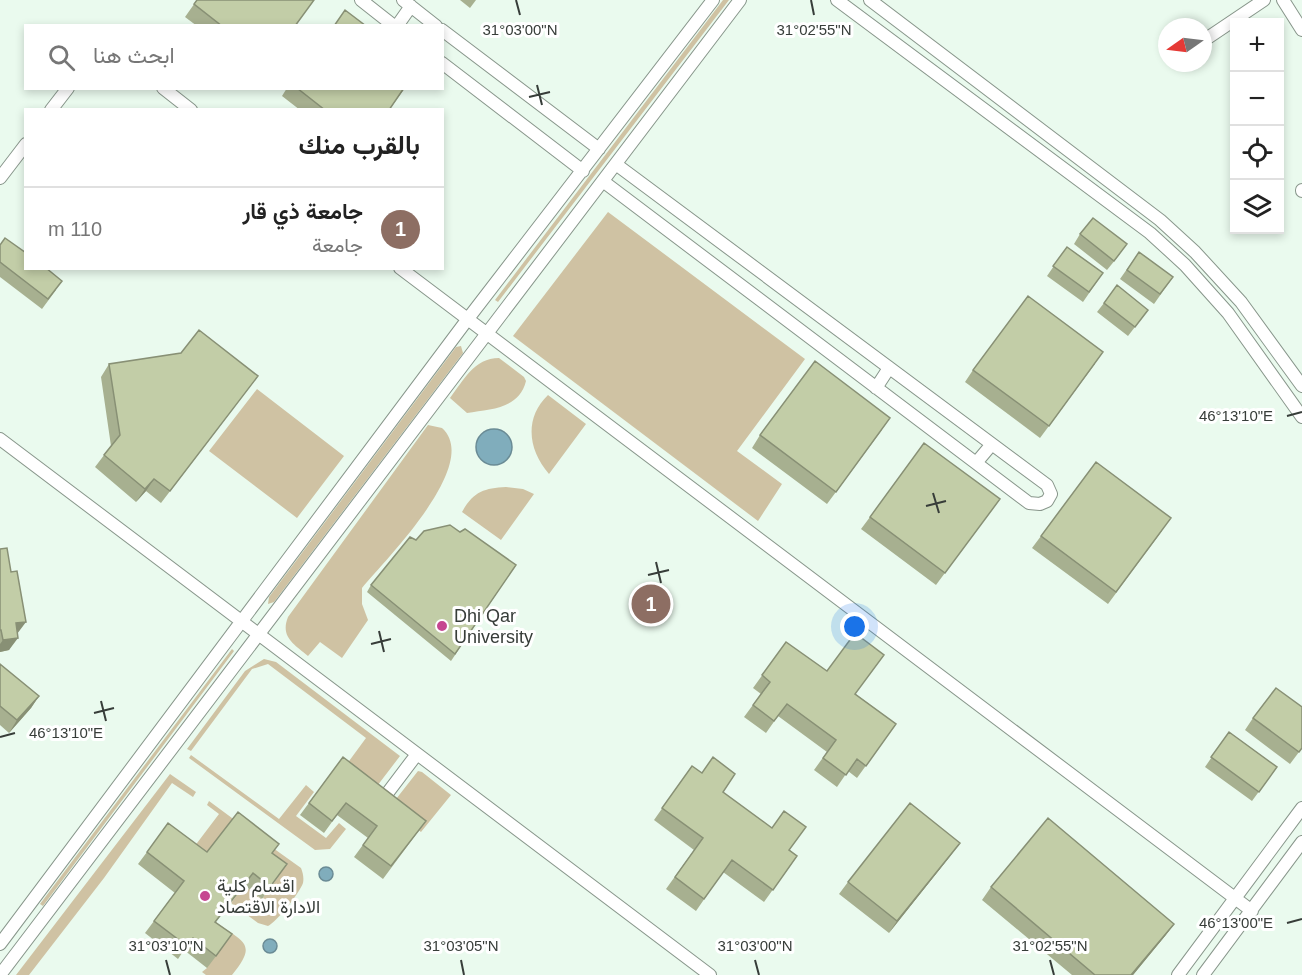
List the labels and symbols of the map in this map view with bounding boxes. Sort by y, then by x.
north arrow [1158,18,1212,72]
text: 31°03'00"N [482,21,558,38]
text: 31°02'55"N [776,21,852,38]
text: 46°13'10"E [1199,407,1273,424]
pin: 1 [632,582,670,626]
place label: Dhi Qar University [454,606,533,647]
your location [840,612,869,641]
marker: Dhi Qar University [435,619,449,633]
text: 46°13'10"E [29,724,103,741]
place label: اقسام كلية الادارة الاقتصاد [217,876,320,918]
marker: اقسام كلية الادارة الاقتصاد [198,889,212,903]
text: 46°13'00"E [1199,914,1273,931]
text: 31°03'10"N [128,937,204,954]
text: 31°03'05"N [423,937,499,954]
text: 31°03'00"N [717,937,793,954]
text: 31°02'55"N [1012,937,1088,954]

